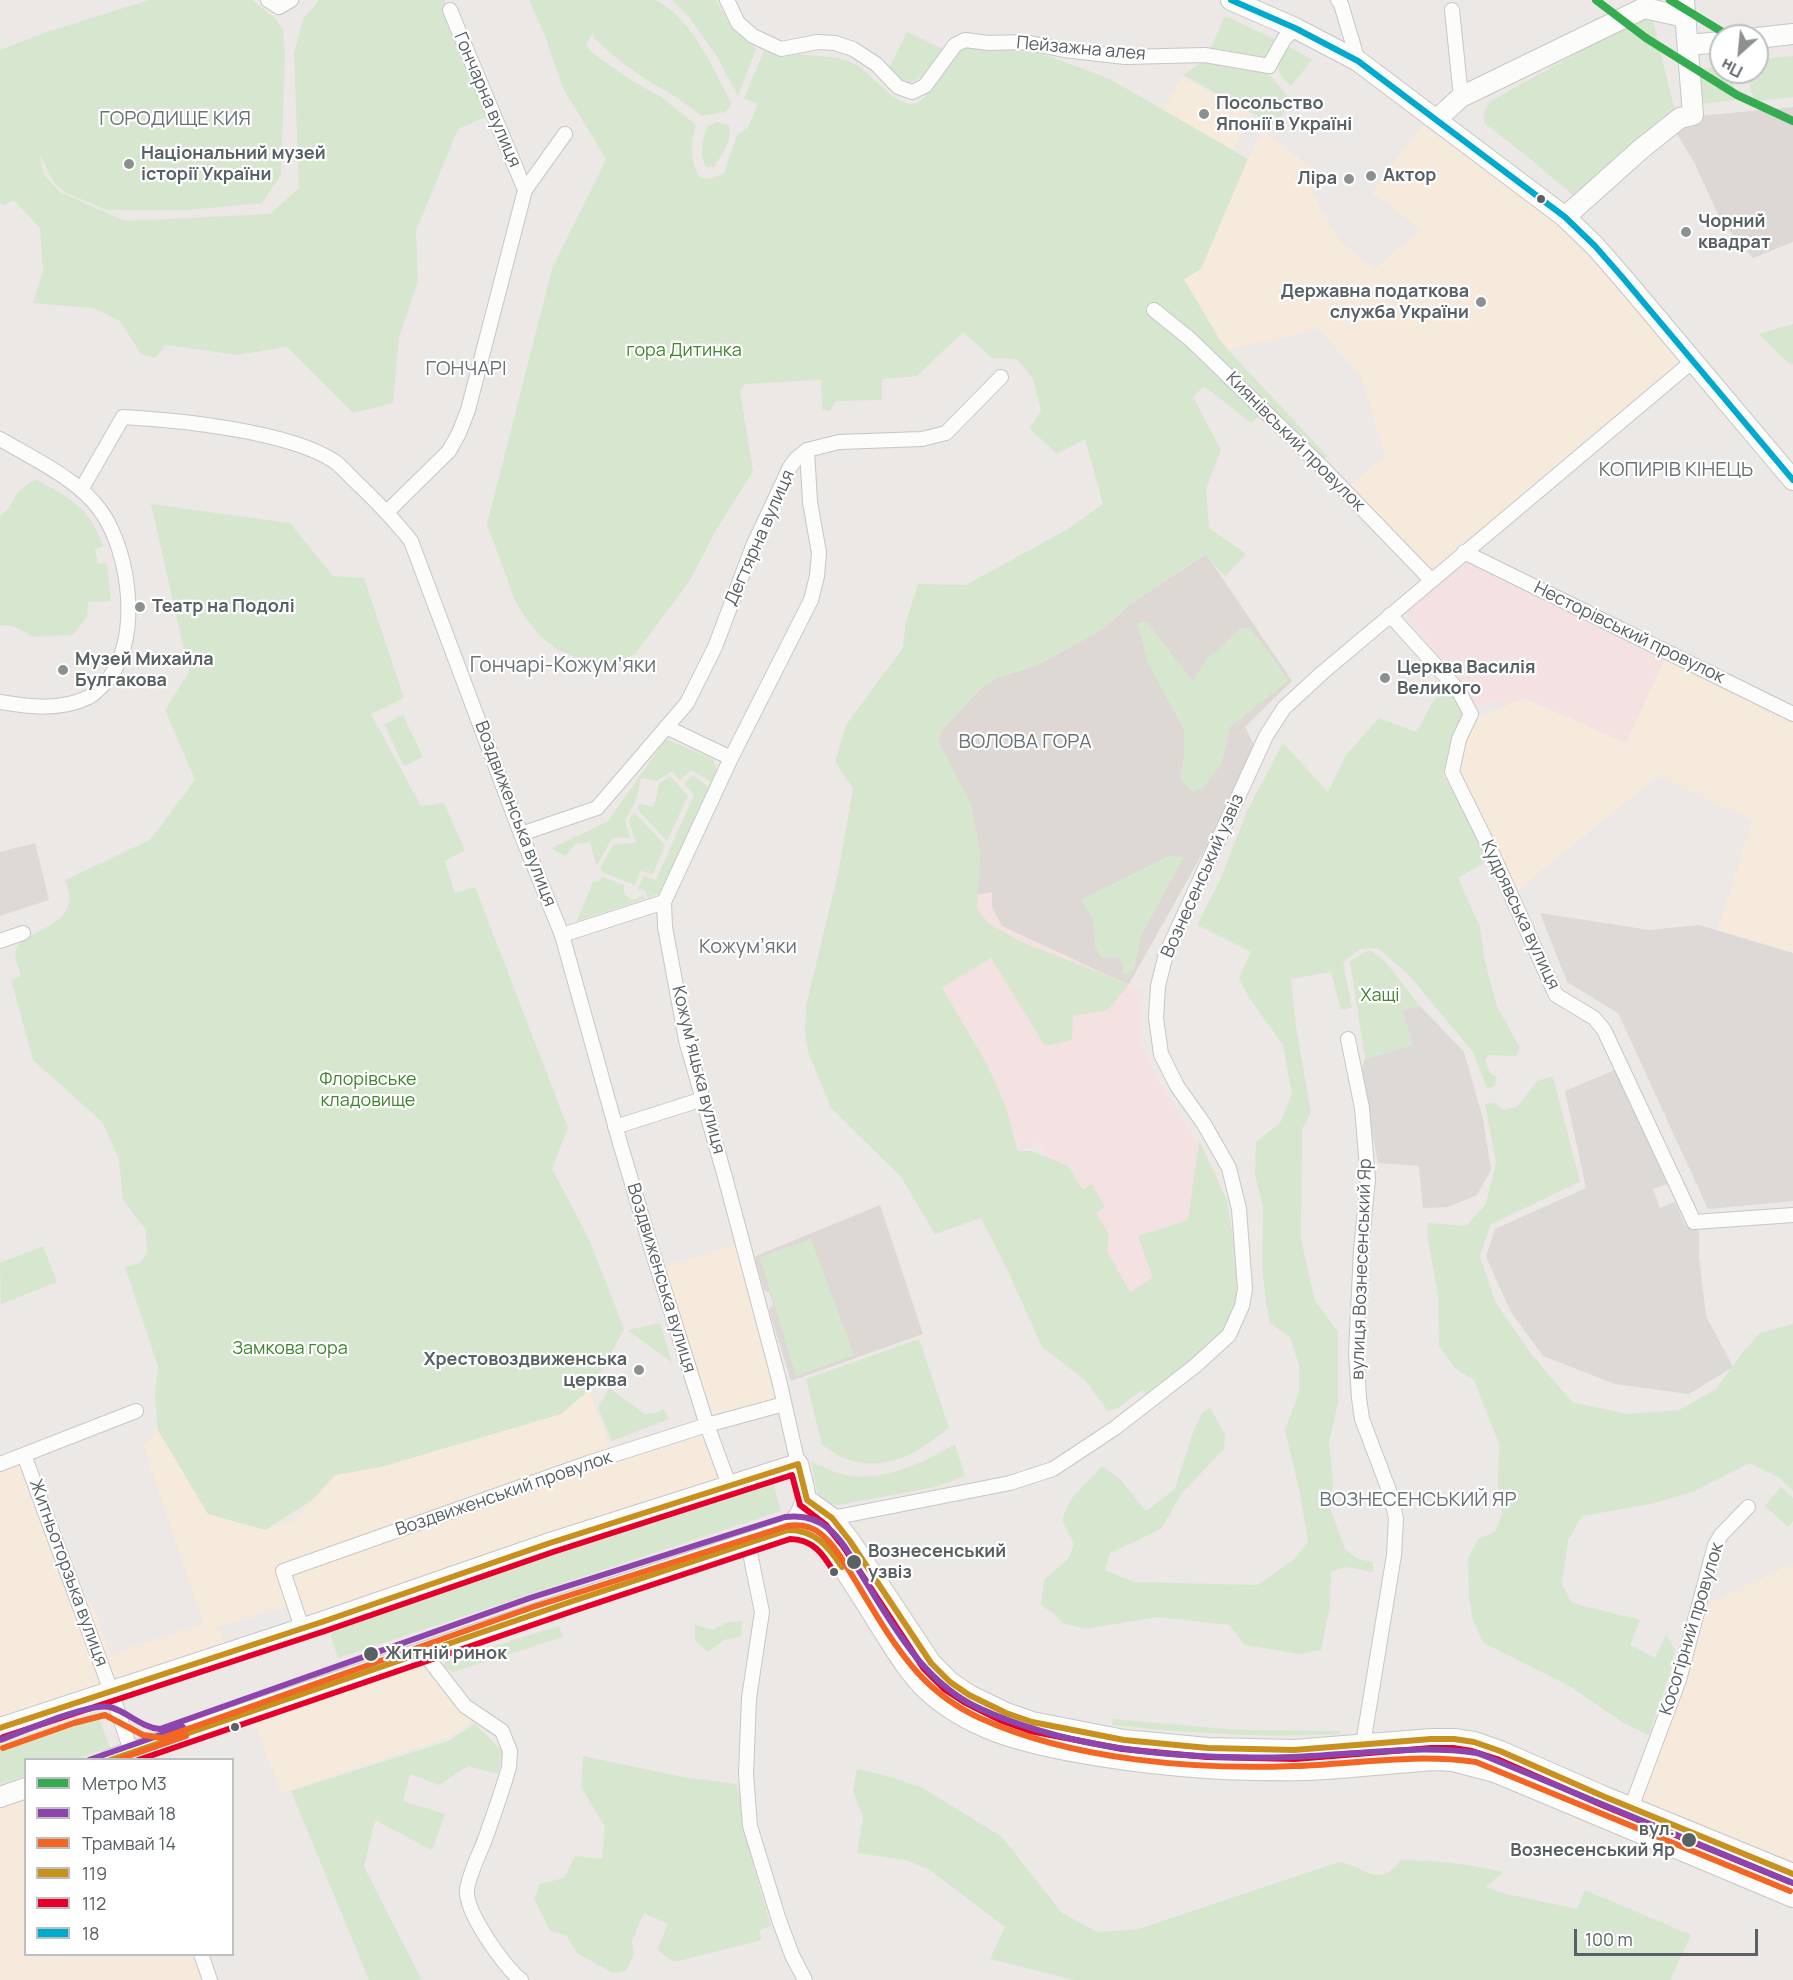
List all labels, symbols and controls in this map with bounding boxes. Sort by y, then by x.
north arrow [1709,24,1769,84]
street label: Гончарна вулиця [449,29,525,171]
street label: Пейзажна алея [1015,33,1147,65]
text: Пн [1717,54,1746,83]
place label: Посольство Японії в Україні [1216,93,1352,136]
district label: ГОРОДИЩЕ КИЯ [90,107,260,131]
marker: Посольство Японії в Україні [1197,107,1211,121]
place label: Національний музей історії України [141,143,326,186]
marker: Національний музей історії України [122,157,136,171]
place label: Актор [1383,165,1436,187]
place label: Ліра [1297,168,1337,190]
marker: Актор [1364,169,1378,183]
marker: Ліра [1342,172,1356,186]
unlabelled marker [1535,193,1547,205]
place label: Чорний квадрат [1698,211,1771,254]
marker: Чорний квадрат [1679,225,1693,239]
place label: Державна податкова служба України [1280,281,1469,324]
marker: Державна податкова служба України [1474,295,1488,309]
park label: гора Дитинка [626,340,742,362]
district label: ГОНЧАРІ [420,357,512,381]
street label: Киянівський провулок [1221,368,1369,516]
district label: КОПИРІВ КІНЕЦЬ [1588,458,1764,482]
street label: Дегтярна вулиця [720,467,800,609]
street label: Несторівський провулок [1530,577,1728,689]
place label: Театр на Подолі [152,596,295,618]
marker: Театр на Подолі [133,600,147,614]
place label: Музей Михайла Булгакова [75,649,214,692]
district label: Гончарі-Кожумʼяки [470,653,656,679]
place label: Церква Василія Великого [1397,657,1536,700]
marker: Музей Михайла Булгакова [56,663,70,677]
marker: Церква Василія Великого [1378,671,1392,685]
street label: Воздвиженська вулиця [470,718,560,910]
district label: ВОЛОВА ГОРА [950,730,1100,754]
street label: Вознесенський узвіз [1157,791,1249,961]
street label: Кудрявська вулиця [1476,837,1564,993]
district label: Кожумʼяки [699,935,797,959]
street label: Кожумʼяцька вулиця [667,984,729,1156]
park label: Хащі [1361,985,1399,1007]
park label: Флорівське кладовище [320,1069,416,1112]
street label: вулиця Вознесенський Яр [1347,1158,1377,1380]
street label: Воздвиженська вулиця [622,1181,700,1375]
park label: Замкова гора [232,1338,348,1360]
place label: Хрестовоздвиженська церква [424,1349,627,1392]
marker: Хрестовоздвиженська церква [632,1363,646,1377]
street label: Воздвиженський провулок [393,1447,615,1541]
street label: Житньоторзька вулиця [24,1476,112,1670]
district label: ВОЗНЕСЕНСЬКИЙ ЯР [1307,1488,1529,1512]
street label: Косогірний провулок [1655,1540,1729,1718]
place label: Вознесенський узвіз [868,1541,1006,1584]
marker: Вознесенський узвіз [845,1553,863,1571]
unlabelled marker [828,1566,840,1578]
place label: Житній ринок [385,1643,507,1665]
marker: Житній ринок [362,1645,380,1663]
unlabelled marker [229,1721,241,1733]
legend [24,1758,234,1956]
text: Метро M3 [82,1771,167,1795]
text: Трамвай 18 [82,1801,176,1825]
place label: вул. Вознесенський Яр [1510,1819,1675,1862]
text: Трамвай 14 [82,1831,176,1855]
marker: вул. Вознесенський Яр [1680,1831,1698,1849]
text: 119 [82,1861,107,1885]
text: 112 [82,1891,106,1915]
scale bar [1577,1917,1762,1955]
text: 18 [82,1921,99,1945]
text: 100 m [1585,1927,1633,1951]

